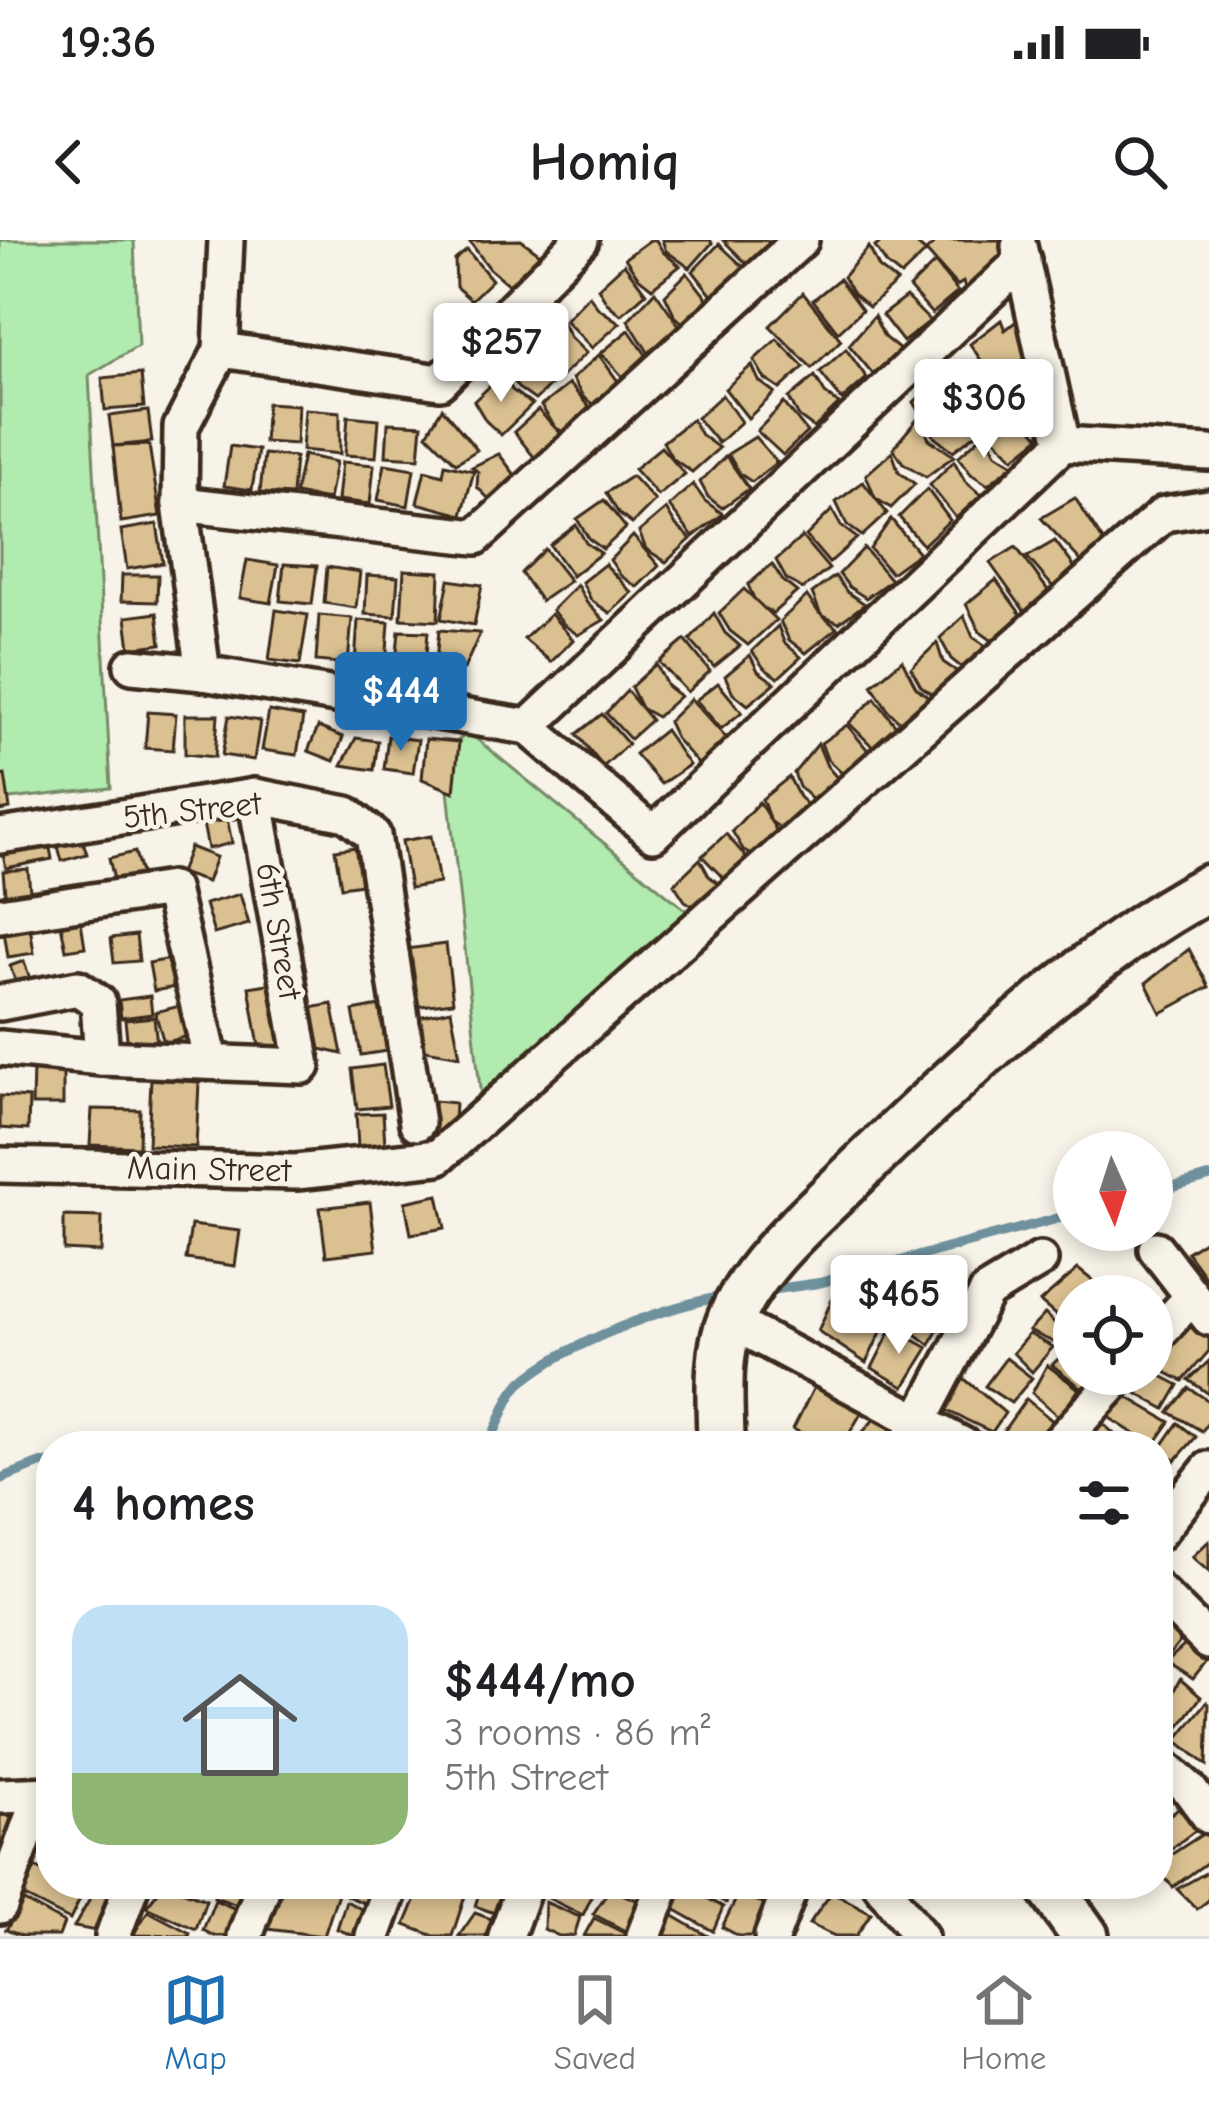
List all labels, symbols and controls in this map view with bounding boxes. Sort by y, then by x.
text: 19:36 [60,16,156,68]
icon: back [36,129,102,195]
icon: search [1107,129,1173,195]
text: Homiq [529,131,680,194]
pin: $257 [430,303,572,405]
text: $257 [460,319,542,364]
pin: $306 [913,359,1055,461]
text: $306 [941,375,1027,420]
pin: $444 [330,652,472,754]
text: $444 [362,668,440,713]
street label: 5th Street [121,784,264,836]
street label: 6th Street [248,859,310,1004]
north arrow [1053,1131,1173,1251]
map controls [1053,1131,1173,1395]
street label: Main Street [127,1149,293,1189]
pin: $465 [828,1255,970,1357]
text: $465 [858,1271,940,1316]
button: locate [1053,1275,1173,1395]
icon: filters [1071,1470,1137,1536]
text: 4 homes [72,1474,255,1533]
text: $444/mo [444,1651,636,1710]
icon: home [168,1653,312,1797]
text: 3 rooms · 86 m² [444,1710,710,1755]
text: 5th Street [444,1755,608,1800]
tab: Map [163,1967,229,2077]
tab: Saved [554,1967,636,2077]
tab: Home [961,1967,1046,2077]

